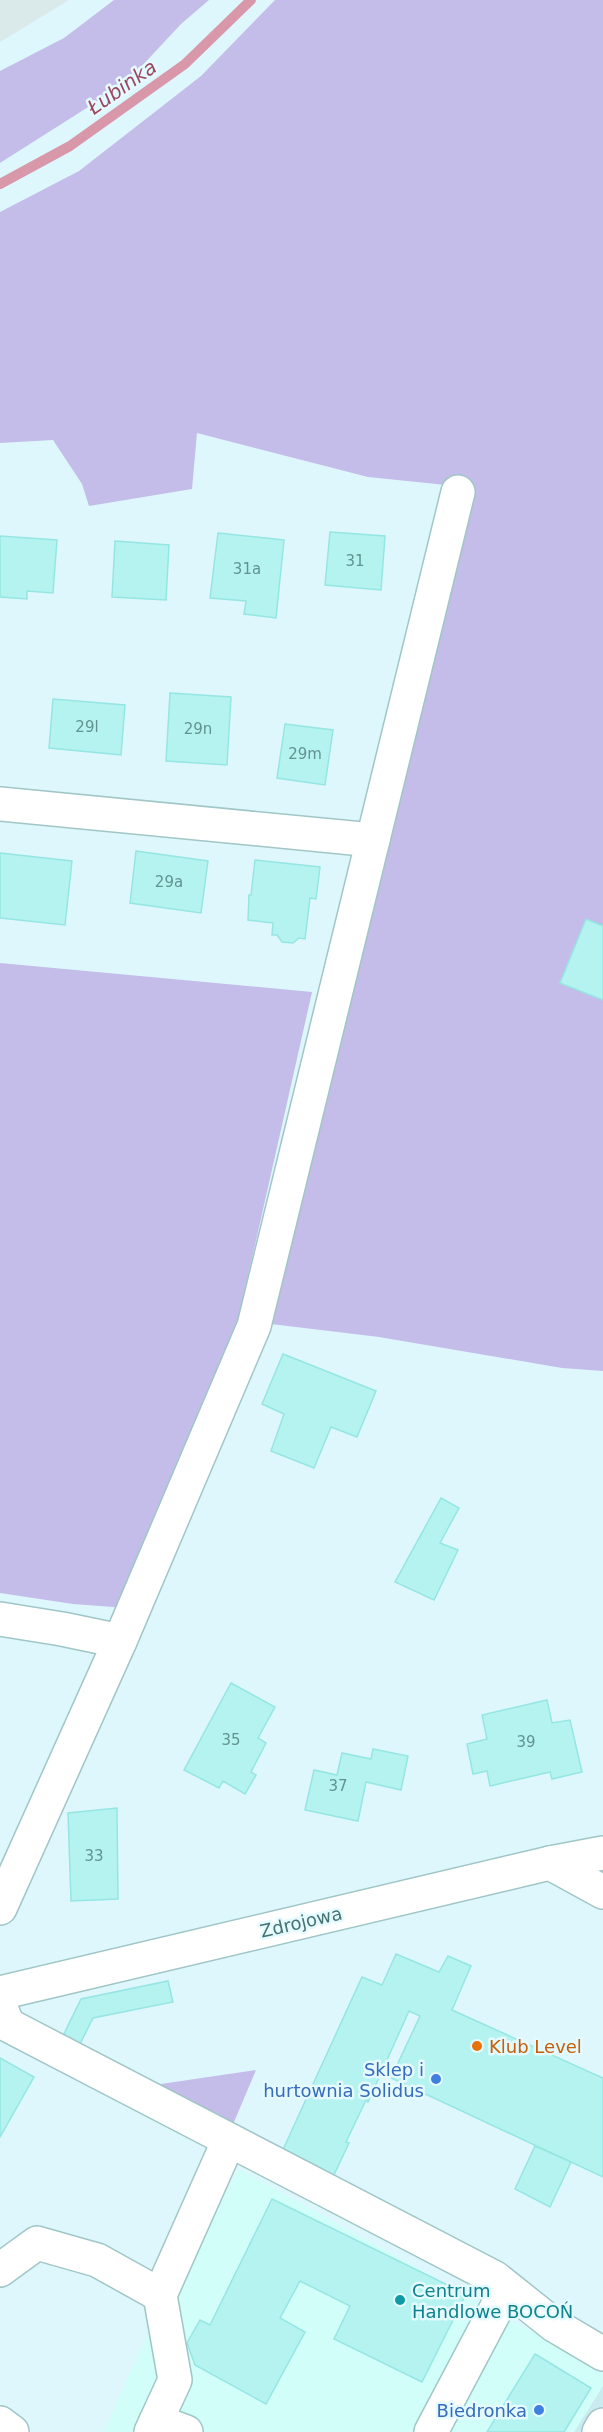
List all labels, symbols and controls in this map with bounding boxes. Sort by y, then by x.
water label: Łubinka [82,55,161,120]
house number: 31 [345,552,365,570]
house number: 31a [233,560,261,578]
house number: 29l [75,718,99,736]
house number: 29n [184,720,212,738]
house number: 29m [288,745,322,763]
house number: 29a [155,873,183,891]
house number: 35 [221,1731,241,1749]
house number: 39 [516,1733,536,1751]
house number: 37 [328,1777,348,1795]
house number: 33 [84,1847,104,1865]
street label: Zdrojowa [258,1902,344,1942]
place label: Klub Level [489,2036,582,2057]
marker: Klub Level [470,2039,484,2053]
place label: Sklep i hurtownia Solidus [263,2059,424,2101]
marker: Sklep i hurtownia Solidus [429,2072,443,2086]
place label: Centrum Handlowe BOCOŃ [412,2280,573,2322]
marker: Centrum Handlowe BOCOŃ [393,2293,407,2307]
place label: Biedronka [437,2400,527,2421]
marker: Biedronka [532,2403,546,2417]

